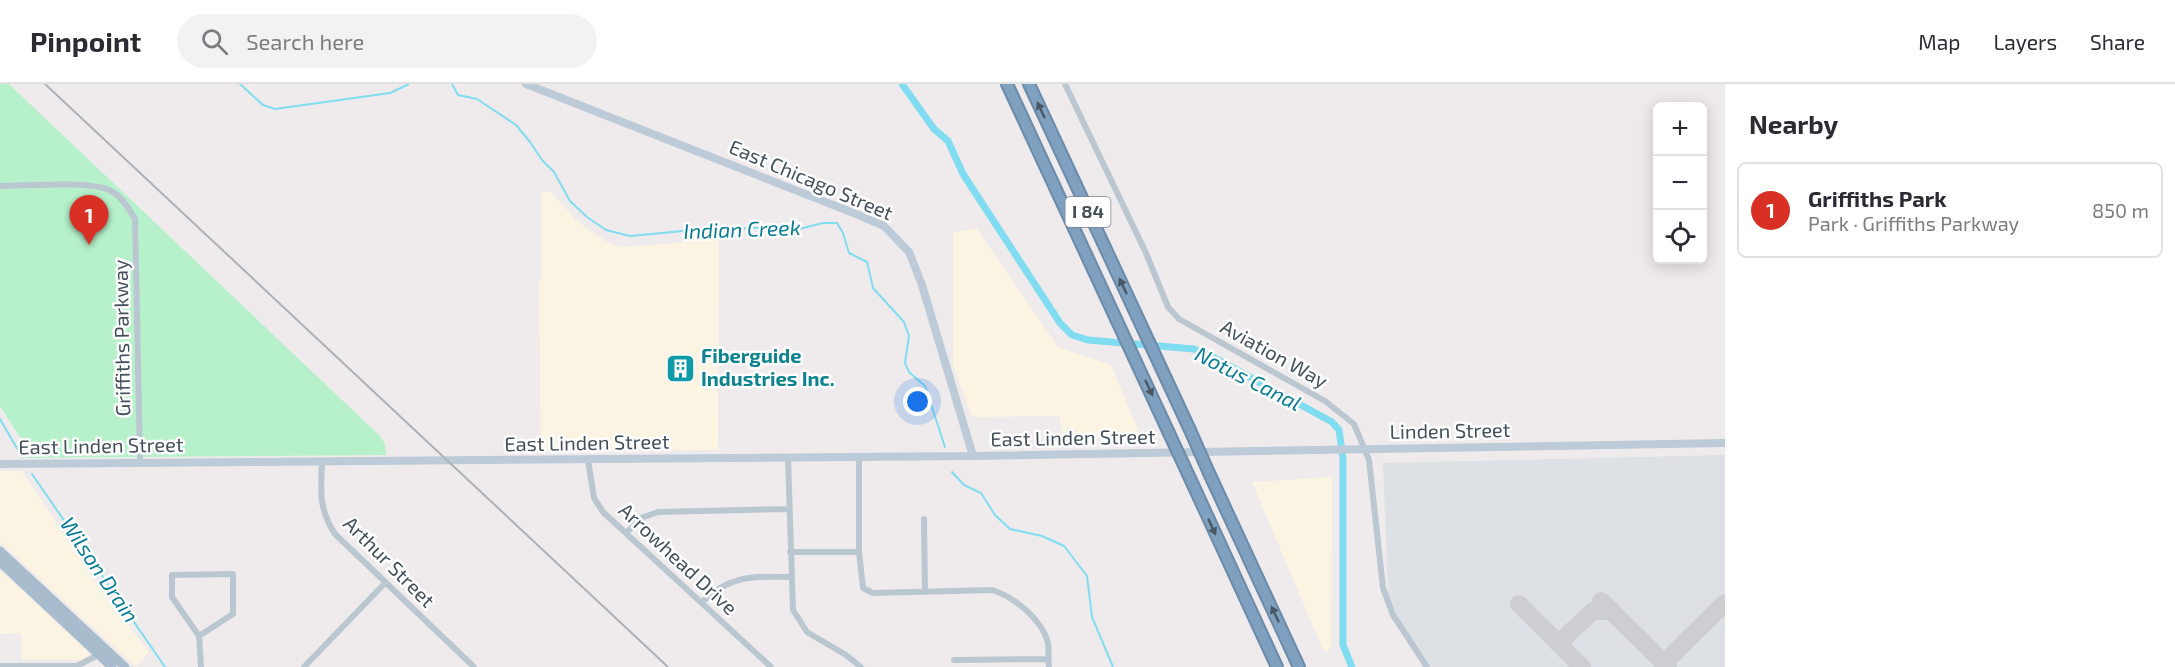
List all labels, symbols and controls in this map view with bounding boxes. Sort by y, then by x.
search box [177,14,597,68]
text: Pinpoint [30,24,141,58]
icon: search [198,25,231,58]
text: Search here [246,28,364,54]
text: Map [1918,29,1960,54]
text: Layers [1993,29,2057,54]
text: Share [2090,29,2145,54]
one-way arrow [1036,101,1045,118]
map controls [1653,102,1707,264]
button: + [1653,102,1707,156]
text: Nearby [1749,108,1838,139]
street label: East Chicago Street [726,134,897,225]
button: − [1653,156,1707,210]
text: Griffiths Park [1808,185,1946,211]
pin: 1 [70,196,109,245]
road number: I 84 [1066,197,1110,227]
text: 1 [1766,198,1775,222]
text: 850 m [2092,198,2149,222]
button: locate [1653,210,1707,264]
text: Park · Griffiths Parkway [1808,211,2019,235]
water label: Indian Creek [683,214,801,243]
street label: Griffiths Parkway [108,259,134,417]
one-way arrow [1118,277,1128,295]
street label: Aviation Way [1217,314,1333,393]
water label: Notus Canal [1191,340,1306,415]
place label: Fiberguide Industries Inc. [701,343,835,390]
building icon: Fiberguide Industries Inc. [664,352,696,384]
one-way arrow [1144,380,1153,397]
your location [903,387,932,416]
street label: Linden Street [1389,417,1511,443]
street label: East Linden Street [990,424,1156,450]
street label: East Linden Street [504,429,670,455]
street label: East Linden Street [18,432,184,458]
street label: Arrowhead Drive [615,497,743,619]
street label: Arthur Street [339,511,440,612]
water label: Wilson Drain [56,512,145,627]
one-way arrow [1208,519,1217,536]
one-way arrow [1270,606,1279,623]

